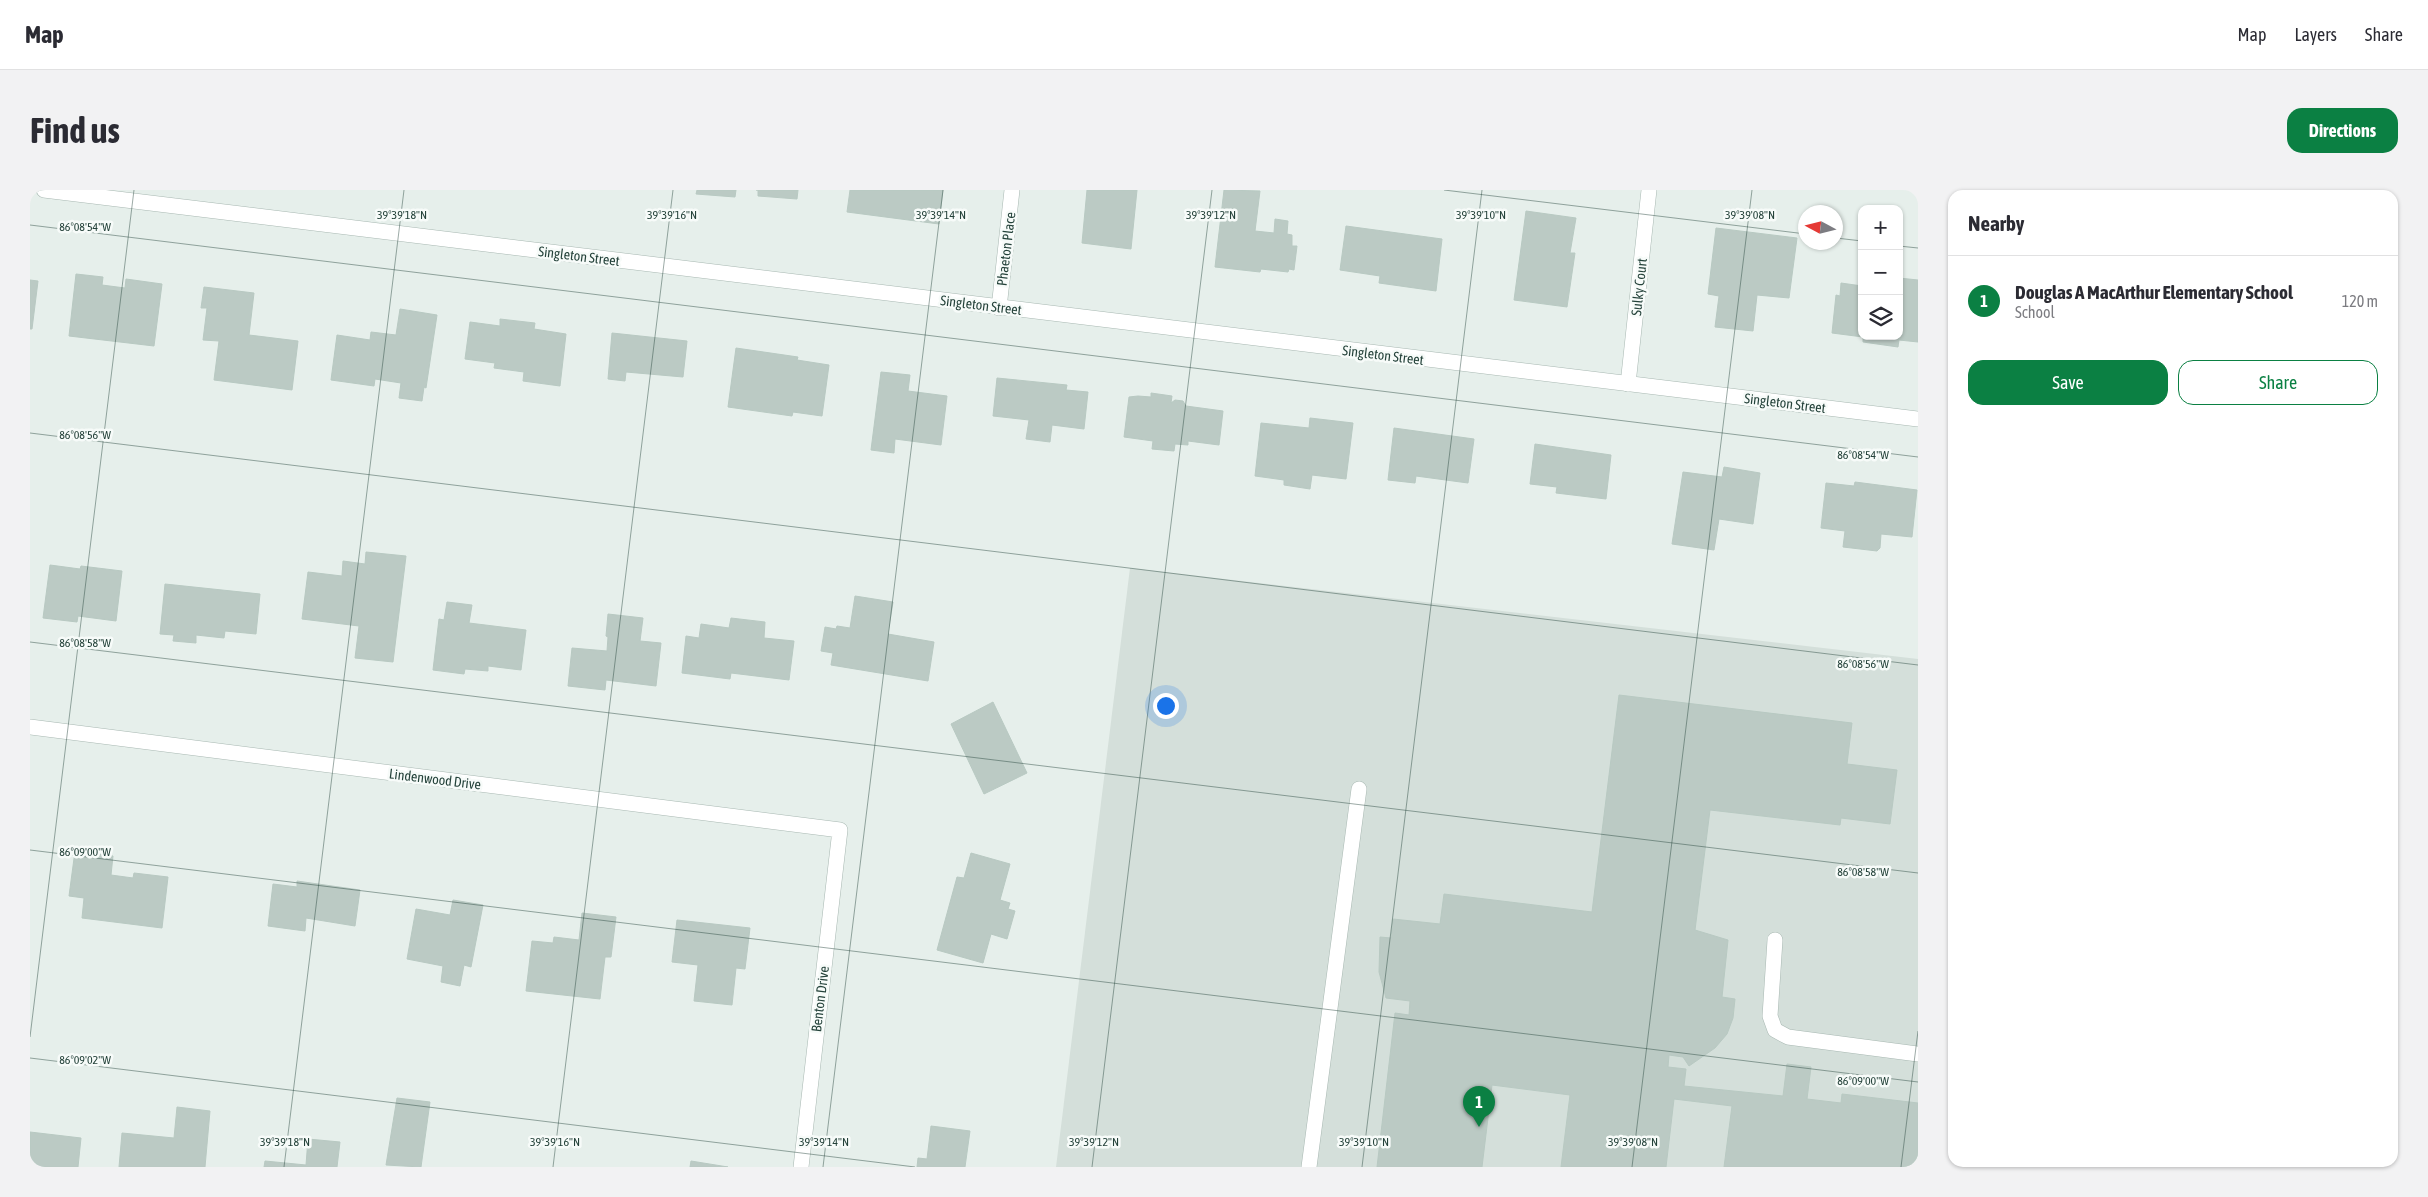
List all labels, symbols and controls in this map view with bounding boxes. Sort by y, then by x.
text: Map [25,21,64,48]
text: Map [2237,24,2266,45]
text: Layers [2294,24,2337,45]
text: Share [2365,24,2403,45]
button: Directions [2287,108,2398,153]
text: Find us [30,110,120,150]
north arrow [1798,205,1843,250]
map controls [1858,205,1903,340]
button: + [1858,205,1903,250]
text: 39°39'18"N [377,208,427,222]
text: 39°39'16"N [647,208,697,222]
text: 39°39'14"N [916,208,966,222]
text: 39°39'12"N [1186,208,1236,222]
text: 39°39'10"N [1456,208,1506,222]
text: 39°39'08"N [1725,208,1775,222]
street label: Phaeton Place [994,211,1018,287]
text: Nearby [1968,211,2024,235]
text: 86°08'54"W [59,220,111,234]
street label: Singleton Street [537,243,621,269]
button: − [1858,250,1903,295]
street label: Sulky Court [1628,257,1650,317]
text: Douglas A MacArthur Elementary School [2015,281,2293,303]
street label: Singleton Street [939,292,1023,318]
text: 1 [1980,292,1988,310]
text: 120 m [2342,292,2378,310]
button: layers [1858,295,1903,340]
text: School [2015,303,2055,321]
street label: Singleton Street [1341,342,1425,368]
button: Save [1968,360,2168,405]
button: Share [2178,360,2378,405]
street label: Singleton Street [1743,390,1827,416]
text: 86°08'56"W [59,428,111,442]
text: 86°08'54"W [1837,448,1889,462]
text: 86°08'58"W [59,636,111,650]
text: 86°08'56"W [1837,657,1889,671]
your location [1153,693,1179,719]
street label: Lindenwood Drive [388,765,482,793]
text: 86°09'00"W [59,845,111,859]
text: 86°08'58"W [1837,865,1889,879]
street label: Benton Drive [808,965,832,1033]
text: 86°09'02"W [59,1053,111,1067]
text: 86°09'00"W [1837,1074,1889,1088]
pin: 1 [1463,1086,1495,1127]
text: 39°39'18"N [260,1135,310,1149]
text: 39°39'16"N [530,1135,580,1149]
text: 39°39'14"N [799,1135,849,1149]
text: 39°39'12"N [1069,1135,1119,1149]
text: 39°39'10"N [1339,1135,1389,1149]
text: 39°39'08"N [1608,1135,1658,1149]

